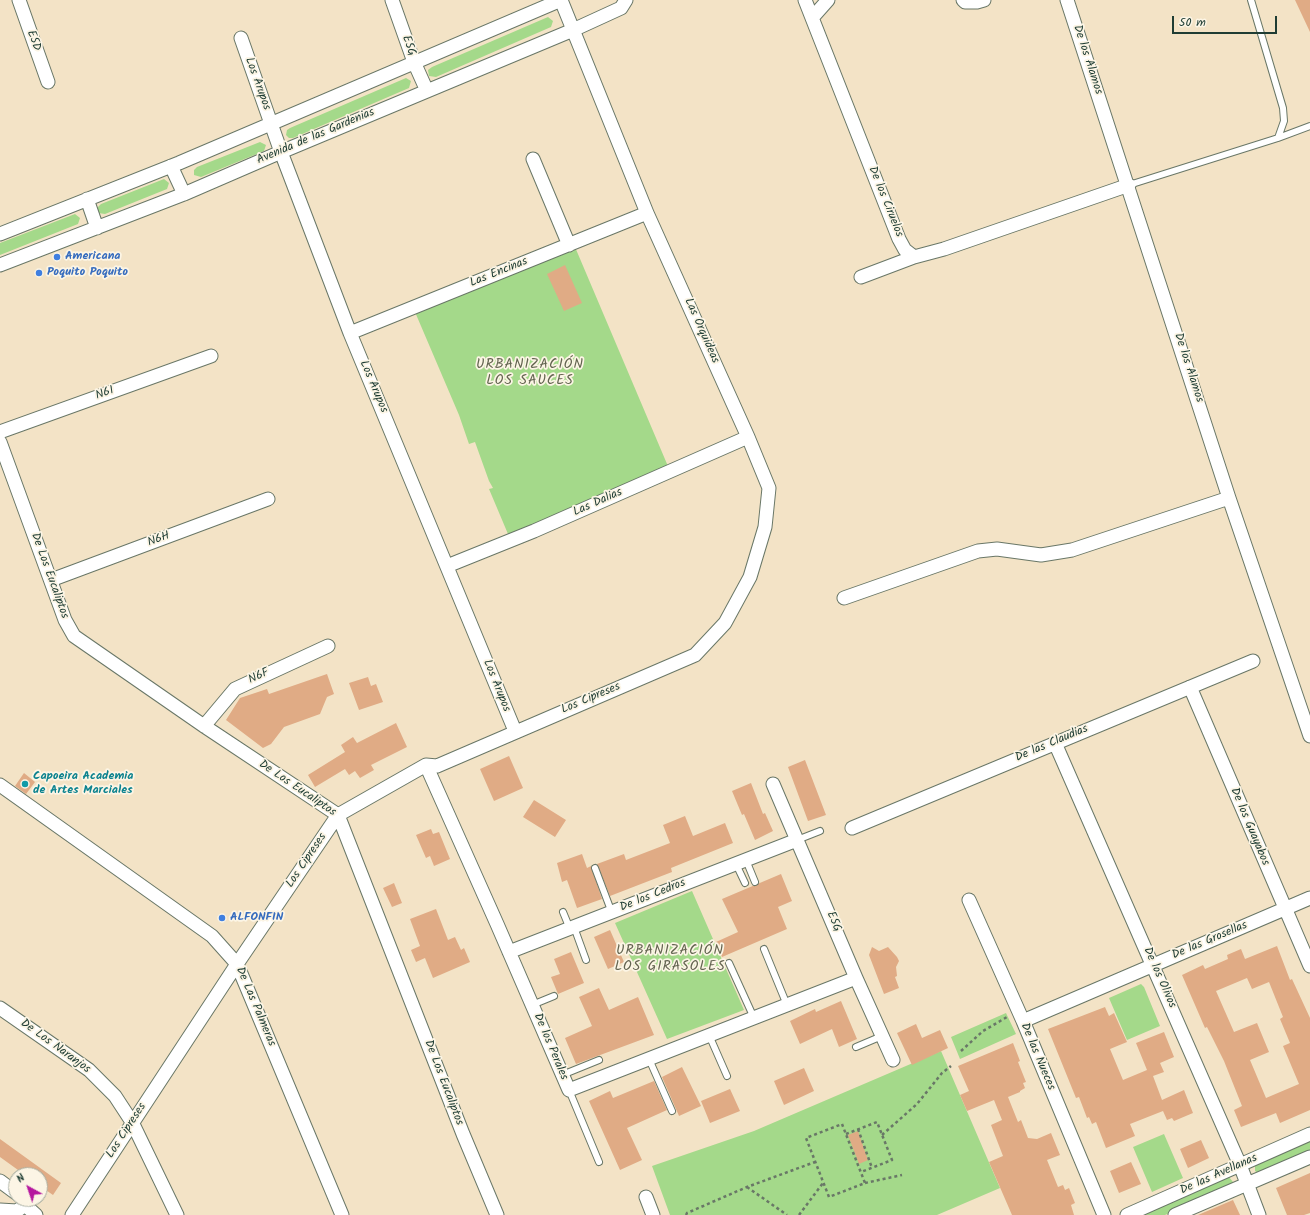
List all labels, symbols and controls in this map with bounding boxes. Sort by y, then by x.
scale bar [1174,8,1279,34]
text: 50 m [1179,13,1206,32]
street label: De los Alamos [1069,23,1105,97]
street label: E5D [23,29,43,53]
street label: E5G [398,34,418,58]
street label: Los Arupos [241,56,273,112]
street label: Avenida de las Gardenias [255,106,377,168]
street label: De los Ciruelos [864,165,906,239]
place label: Americana [65,250,120,264]
marker: Americana [52,252,62,262]
street label: Las Encinas [468,255,530,291]
place label: Poquito Poquito [47,266,128,280]
marker: Poquito Poquito [34,268,44,278]
street label: Las Orquideas [680,296,722,366]
street label: De los Alamos [1170,331,1206,405]
district label: URBANIZACIÓN LOS SAUCES [476,358,584,390]
street label: Los Arupos [356,359,390,415]
street label: N6I [94,384,116,404]
street label: Las Dalias [571,486,625,520]
street label: N6H [146,529,172,551]
street label: De Los Eucaliptos [27,531,71,621]
street label: Los Arupos [479,658,513,714]
street label: N6F [246,666,272,688]
street label: Los Cipreses [559,680,623,718]
street label: De las Claudias [1013,722,1091,766]
street label: De Los Eucaliptos [256,758,338,820]
place label: Capoeira Academia de Artes Marciales [33,770,133,798]
marker: Capoeira Academia de Artes Marciales [20,779,30,789]
street label: De los Guayabos [1226,786,1272,868]
street label: Los Cipreses [284,831,330,891]
street label: De los Cedros [618,876,688,916]
street label: E5G [822,910,844,934]
place label: ALFONFIN [230,911,283,925]
marker: ALFONFIN [217,913,227,923]
street label: De las Grosellas [1170,919,1250,963]
district label: URBANIZACIÓN LOS GIRASOLES [614,944,726,976]
street label: De los Olivos [1139,945,1179,1011]
street label: De Las Palmeras [232,965,278,1049]
street label: De los Perales [529,1011,571,1083]
street label: De Los Naranjos [17,1017,93,1077]
street label: De las Nueces [1016,1021,1058,1093]
street label: De Los Eucaliptos [420,1038,466,1128]
street label: Los Cipreses [104,1101,150,1161]
street label: De las Avellanas [1178,1152,1260,1198]
north arrow [8,1167,48,1207]
text: N [12,1169,29,1188]

